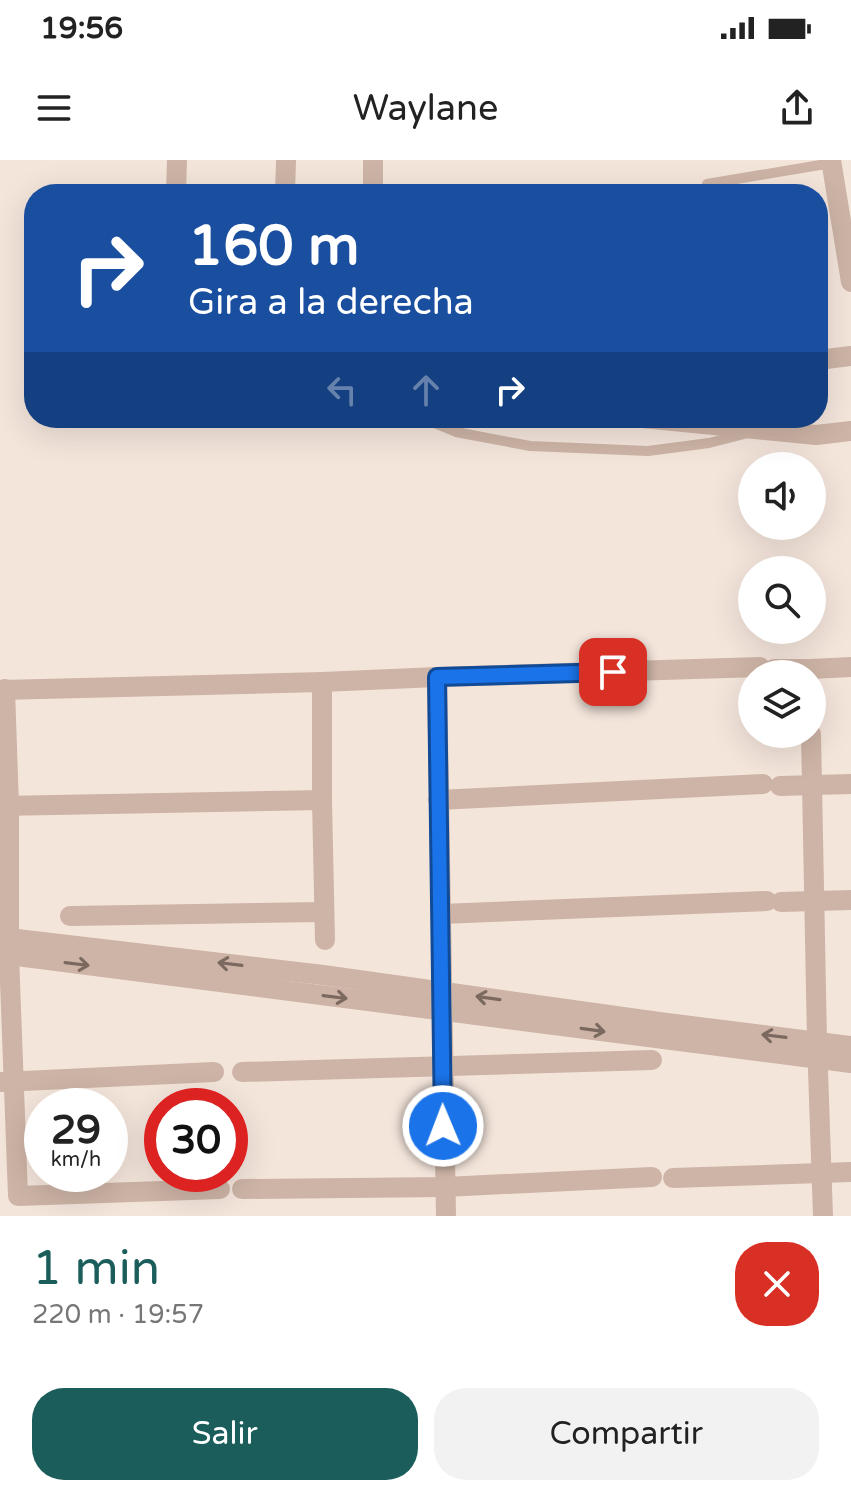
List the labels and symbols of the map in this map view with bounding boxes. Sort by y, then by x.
pin [579,638,647,706]
one-way arrow [64,957,89,972]
one-way arrow [217,957,244,972]
one-way arrow [321,990,348,1005]
one-way arrow [476,990,501,1005]
one-way arrow [580,1023,605,1038]
one-way arrow [762,1028,787,1043]
position arrow [401,1084,485,1168]
speed limit sign: 30 [144,1088,248,1192]

